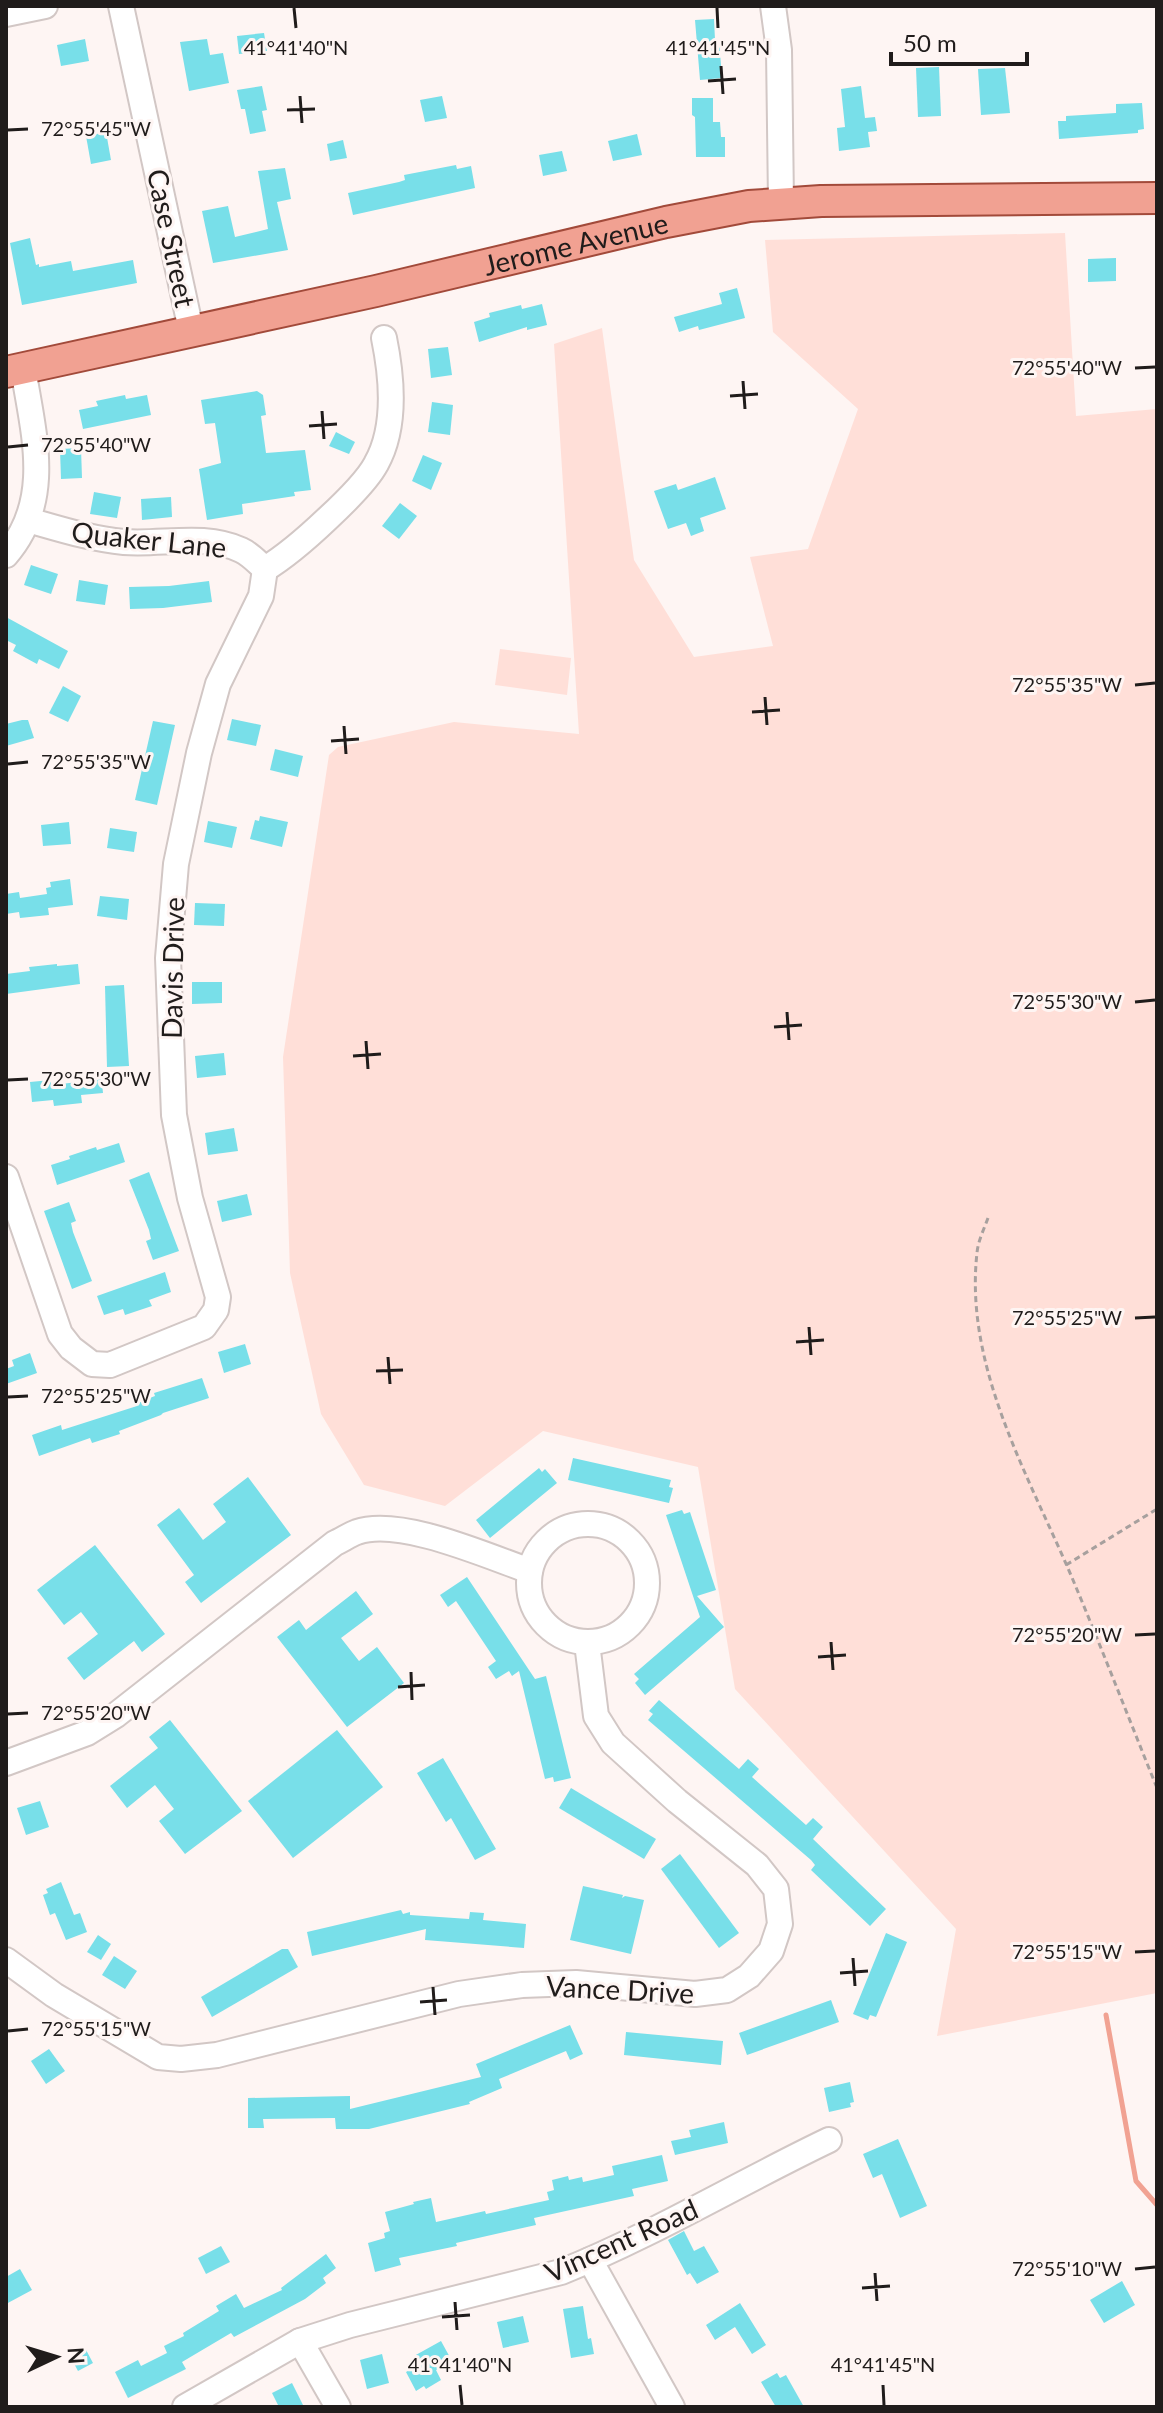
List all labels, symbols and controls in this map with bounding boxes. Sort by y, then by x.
scale bar [891,16,1027,66]
text: 50 m [903,28,957,57]
text: 41°41'40"N [244,35,348,59]
text: 41°41'45"N [666,35,770,59]
text: 72°55'45"W [41,116,151,140]
street label: Case Street [141,166,203,310]
street label: Jerome Avenue [480,205,671,282]
text: 72°55'40"W [1012,355,1122,379]
text: 72°55'40"W [41,432,151,456]
street label: Quaker Lane [70,514,228,564]
text: 72°55'35"W [1012,672,1122,696]
text: 72°55'35"W [41,749,151,773]
street label: Davis Drive [154,897,190,1039]
text: 72°55'30"W [1012,989,1122,1013]
text: 72°55'30"W [41,1066,151,1090]
text: 72°55'25"W [1012,1305,1122,1329]
text: 72°55'25"W [41,1383,151,1407]
text: 72°55'20"W [1012,1622,1122,1646]
text: 72°55'20"W [41,1700,151,1724]
text: 72°55'15"W [1012,1939,1122,1963]
street label: Vance Drive [545,1968,695,2010]
text: 72°55'15"W [41,2016,151,2040]
street label: Vincent Road [539,2191,703,2289]
text: 72°55'10"W [1012,2256,1122,2280]
north arrow [16,2317,96,2397]
text: N [62,2346,91,2365]
text: 41°41'40"N [408,2352,512,2376]
text: 41°41'45"N [831,2352,935,2376]

